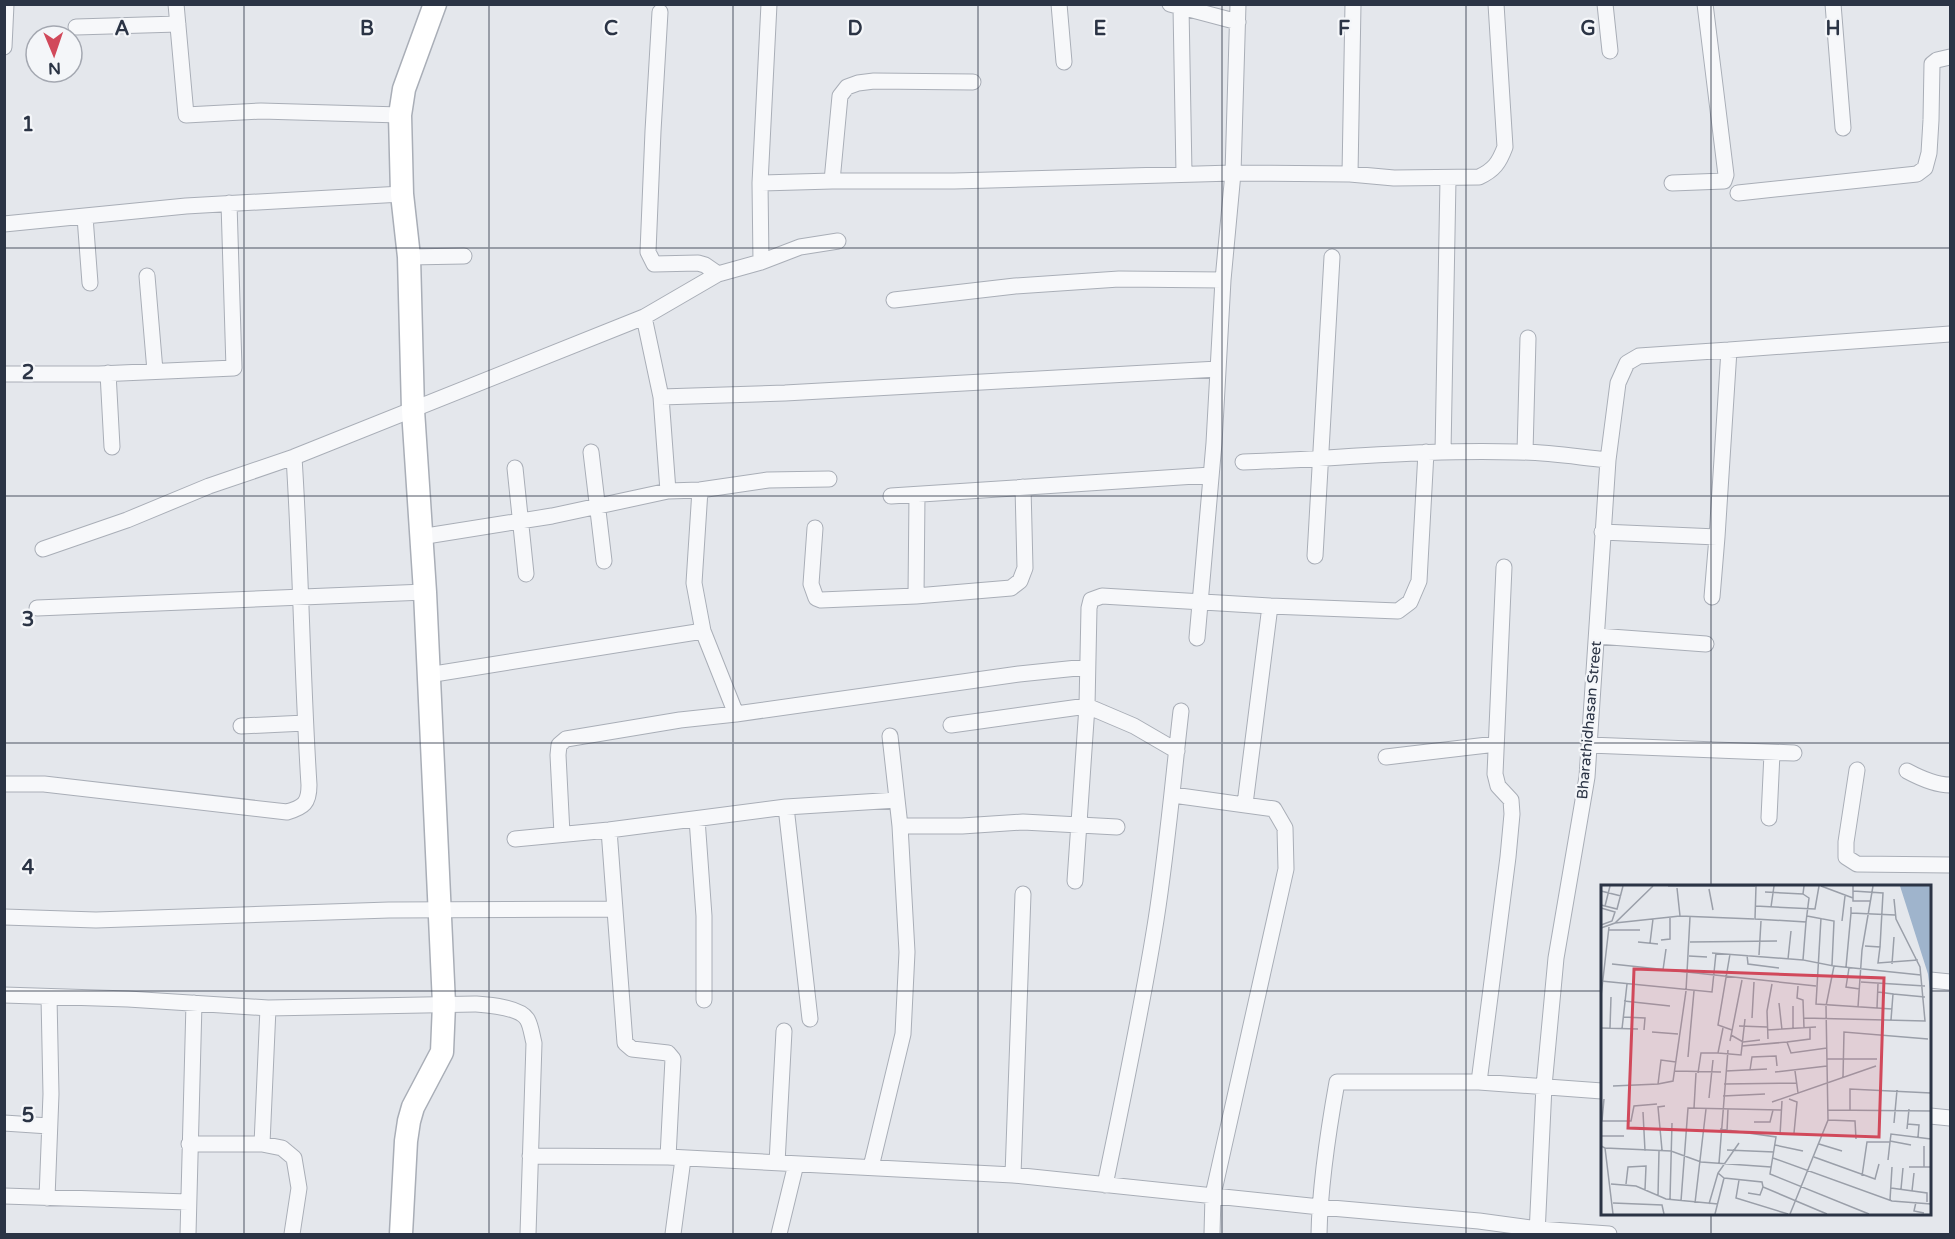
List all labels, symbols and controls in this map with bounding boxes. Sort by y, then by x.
text: A [115,17,130,41]
text: B [360,17,374,41]
text: C [604,17,618,41]
text: D [847,17,863,41]
text: E [1094,17,1107,41]
text: F [1338,17,1350,41]
text: G [1580,17,1596,41]
text: H [1825,17,1841,41]
north arrow [24,24,84,84]
text: N [48,58,61,78]
text: 1 [22,113,34,137]
text: 2 [22,361,34,385]
text: 3 [22,608,34,632]
street label: Bharathidhasan Street [1573,640,1605,800]
text: 4 [22,856,35,880]
inset map [1601,885,1931,1215]
text: 5 [22,1104,34,1128]

